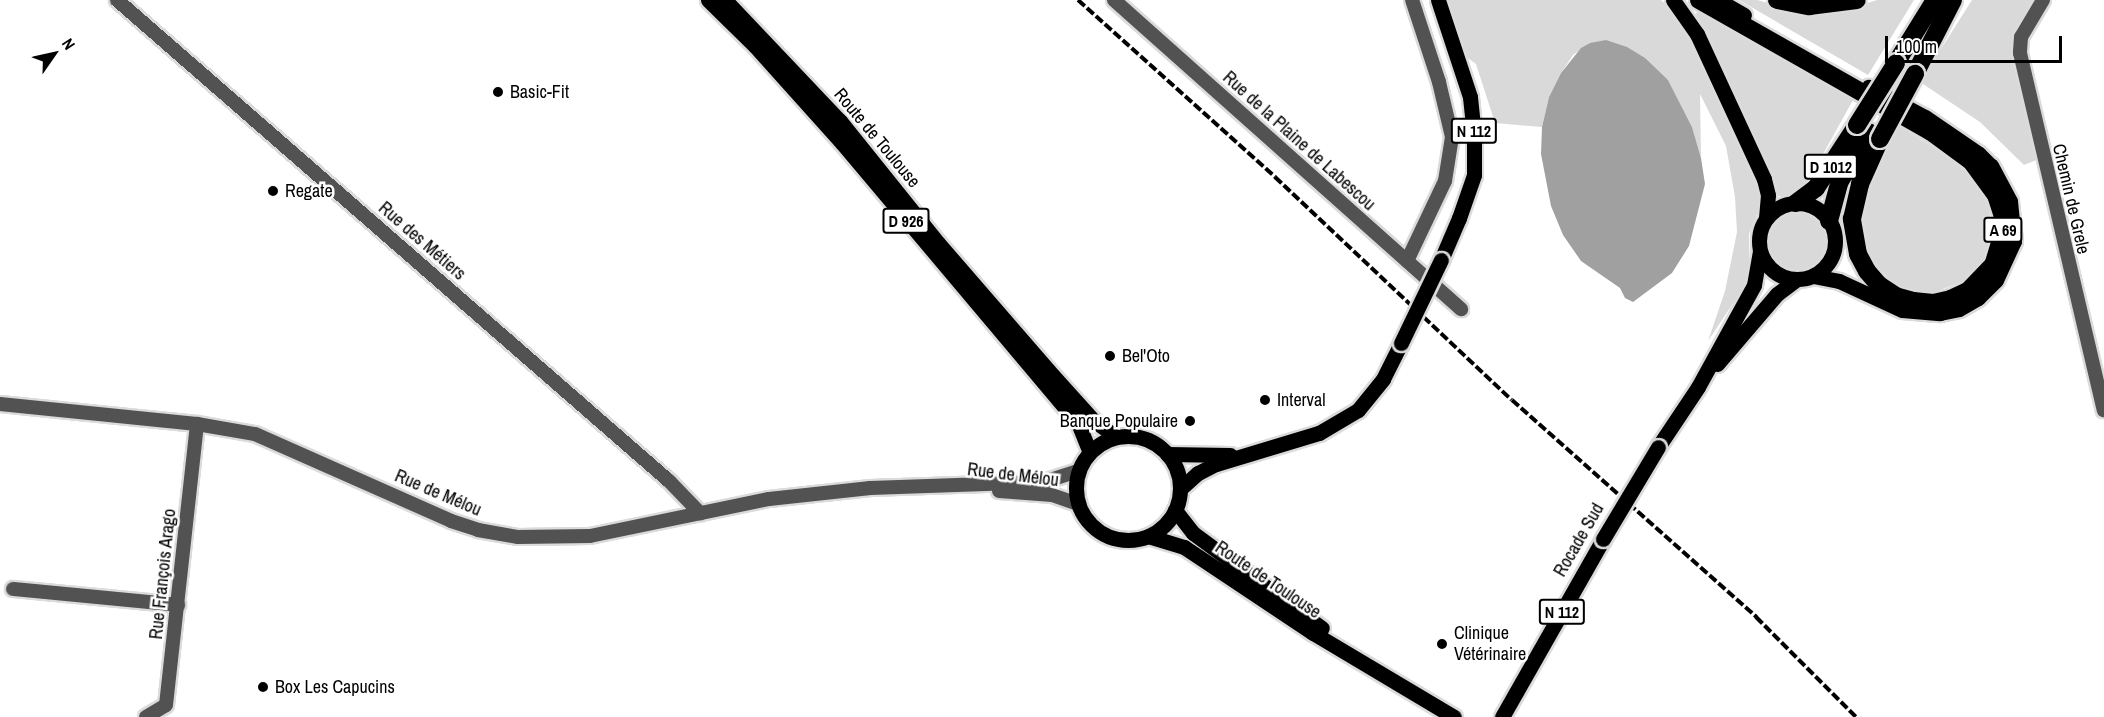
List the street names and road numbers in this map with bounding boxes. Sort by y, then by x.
street label: Rue de la Plaine de Labescou [1218,67,1380,215]
street label: Route de Toulouse [829,84,925,192]
road number: N 112 [1450,118,1498,144]
street label: Chemin de Grele [2048,142,2094,256]
road number: D 1012 [1802,154,1860,180]
street label: Rue des Métiers [374,197,470,285]
road number: D 926 [882,208,930,234]
road number: A 69 [1982,217,2024,243]
street label: Rue de Mélou [966,459,1060,491]
street label: Rue de Mélou [391,465,485,521]
street label: Rocade Sud [1549,499,1609,581]
street label: Rue François Arago [145,507,181,641]
street label: Route de Toulouse [1211,537,1325,623]
road number: N 112 [1538,599,1586,625]

